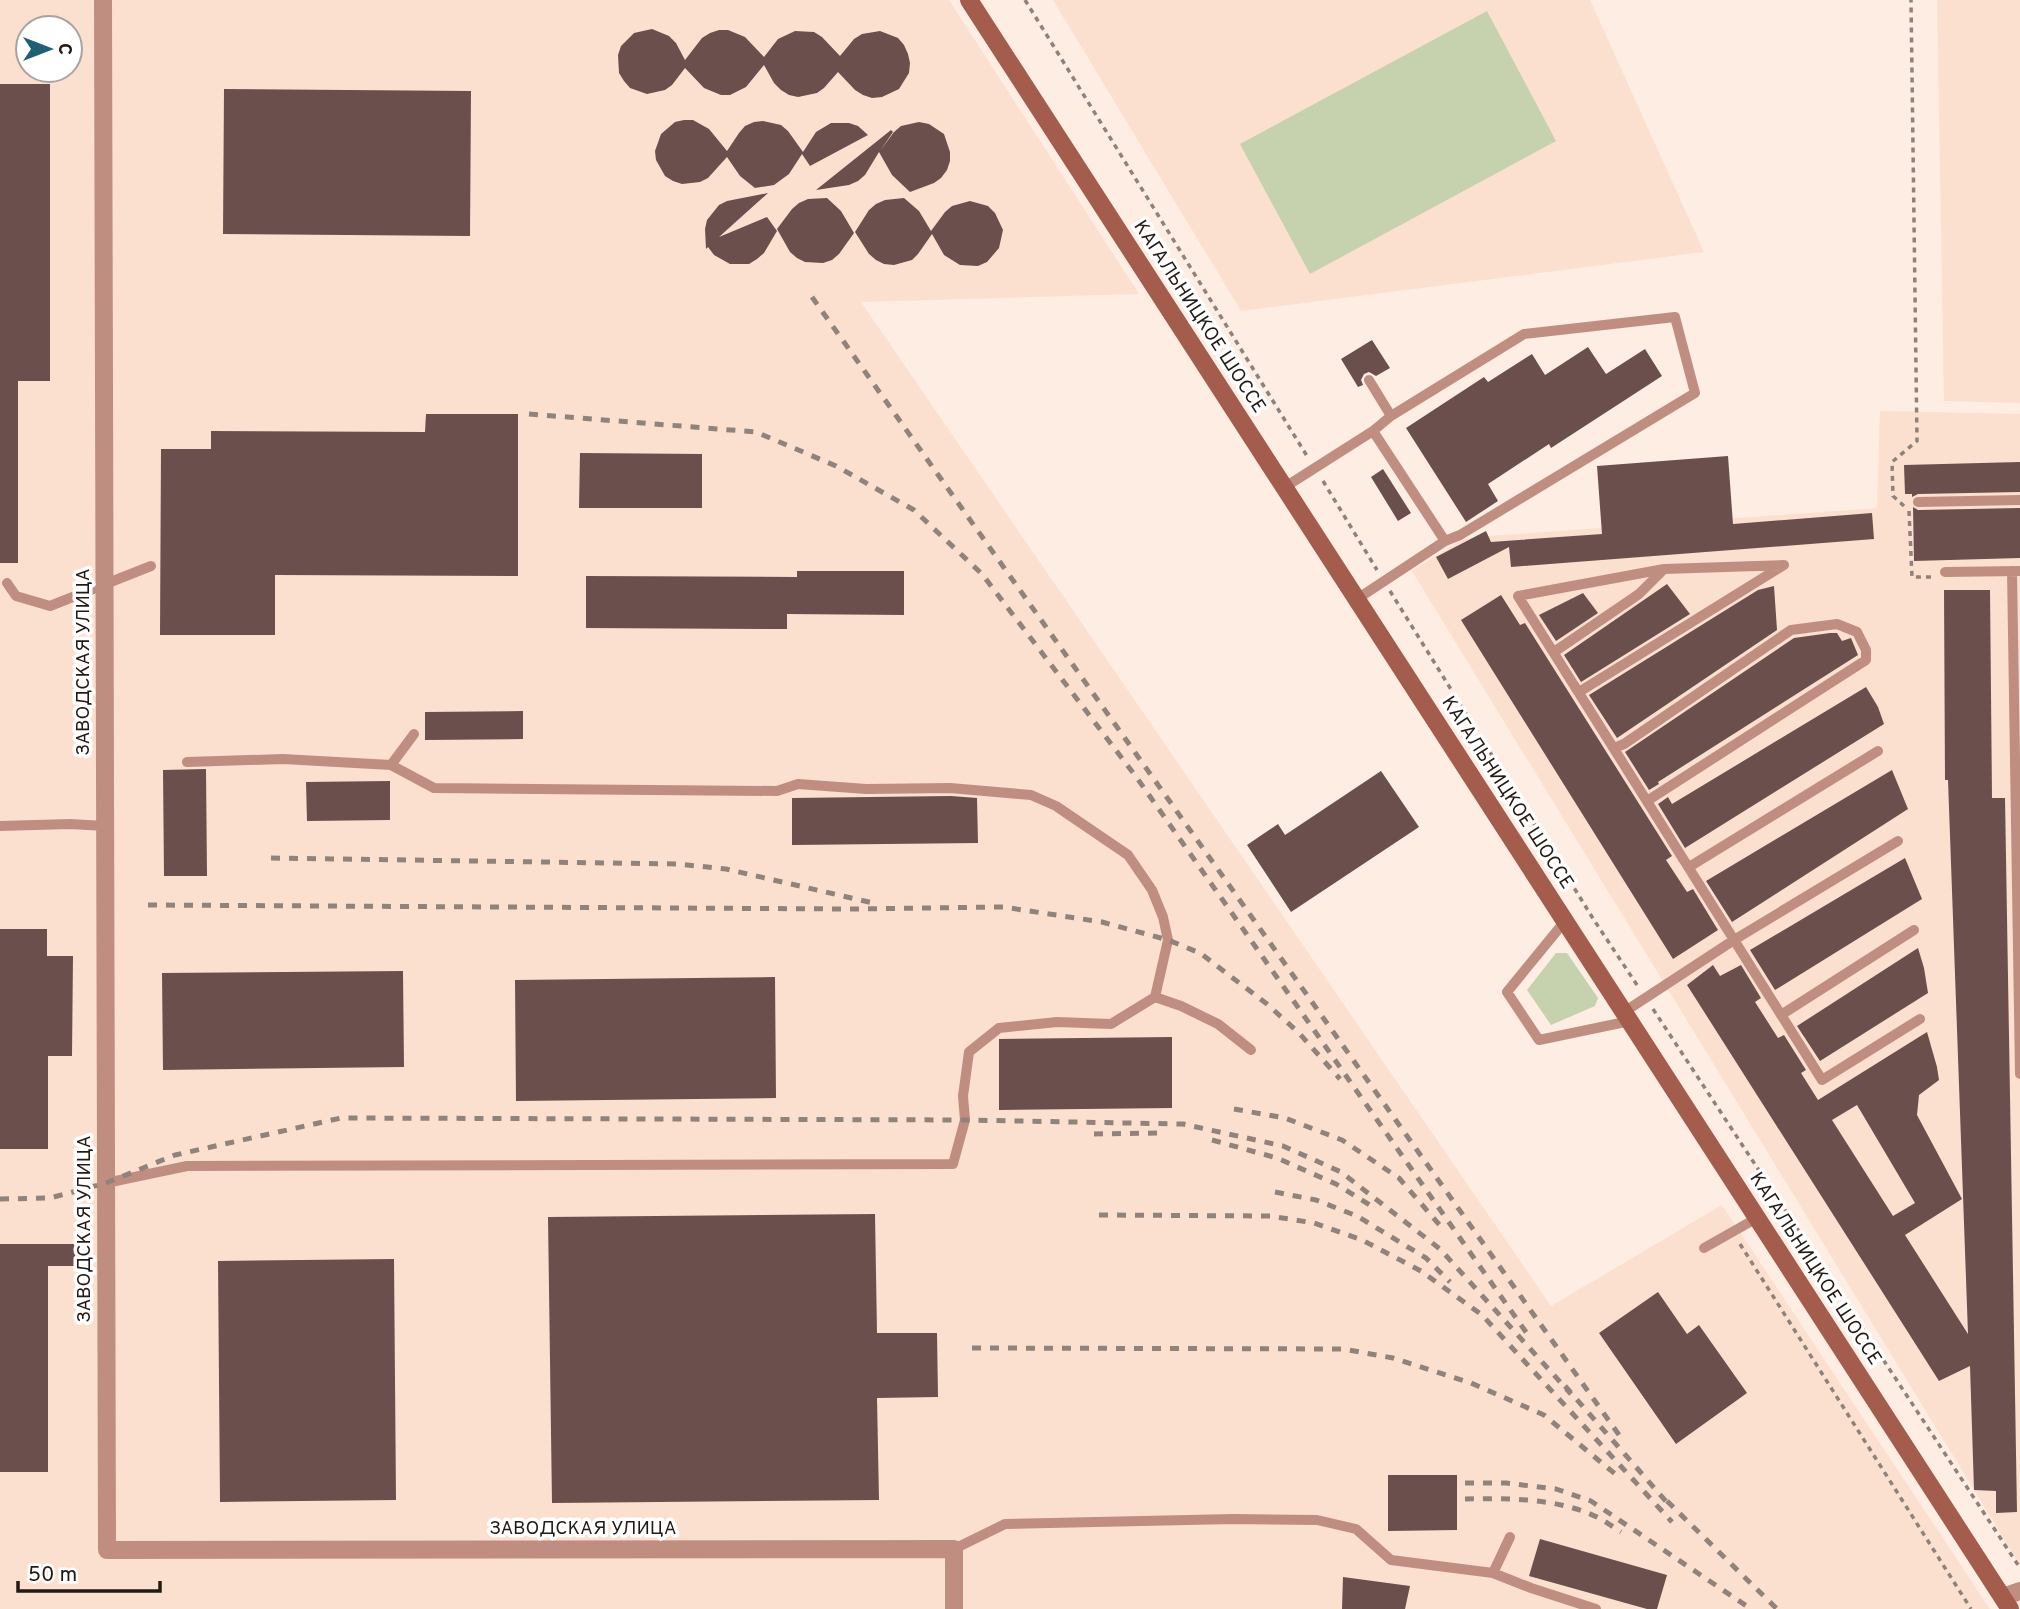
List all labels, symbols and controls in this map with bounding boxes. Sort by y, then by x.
north arrow [14,14,84,84]
text: С [52,43,76,55]
street label: КАГАЛЬНИЦКОЕ ШОССЕ [1128,216,1270,418]
street label: ЗАВОДСКАЯ УЛИЦА [72,568,96,756]
street label: КАГАЛЬНИЦКОЕ ШОССЕ [1436,692,1578,894]
street label: ЗАВОДСКАЯ УЛИЦА [73,1135,97,1323]
street label: КАГАЛЬНИЦКОЕ ШОССЕ [1744,1168,1886,1370]
street label: ЗАВОДСКАЯ УЛИЦА [489,1517,677,1541]
scale bar [18,1550,159,1594]
text: 50 m [28,1562,77,1589]

